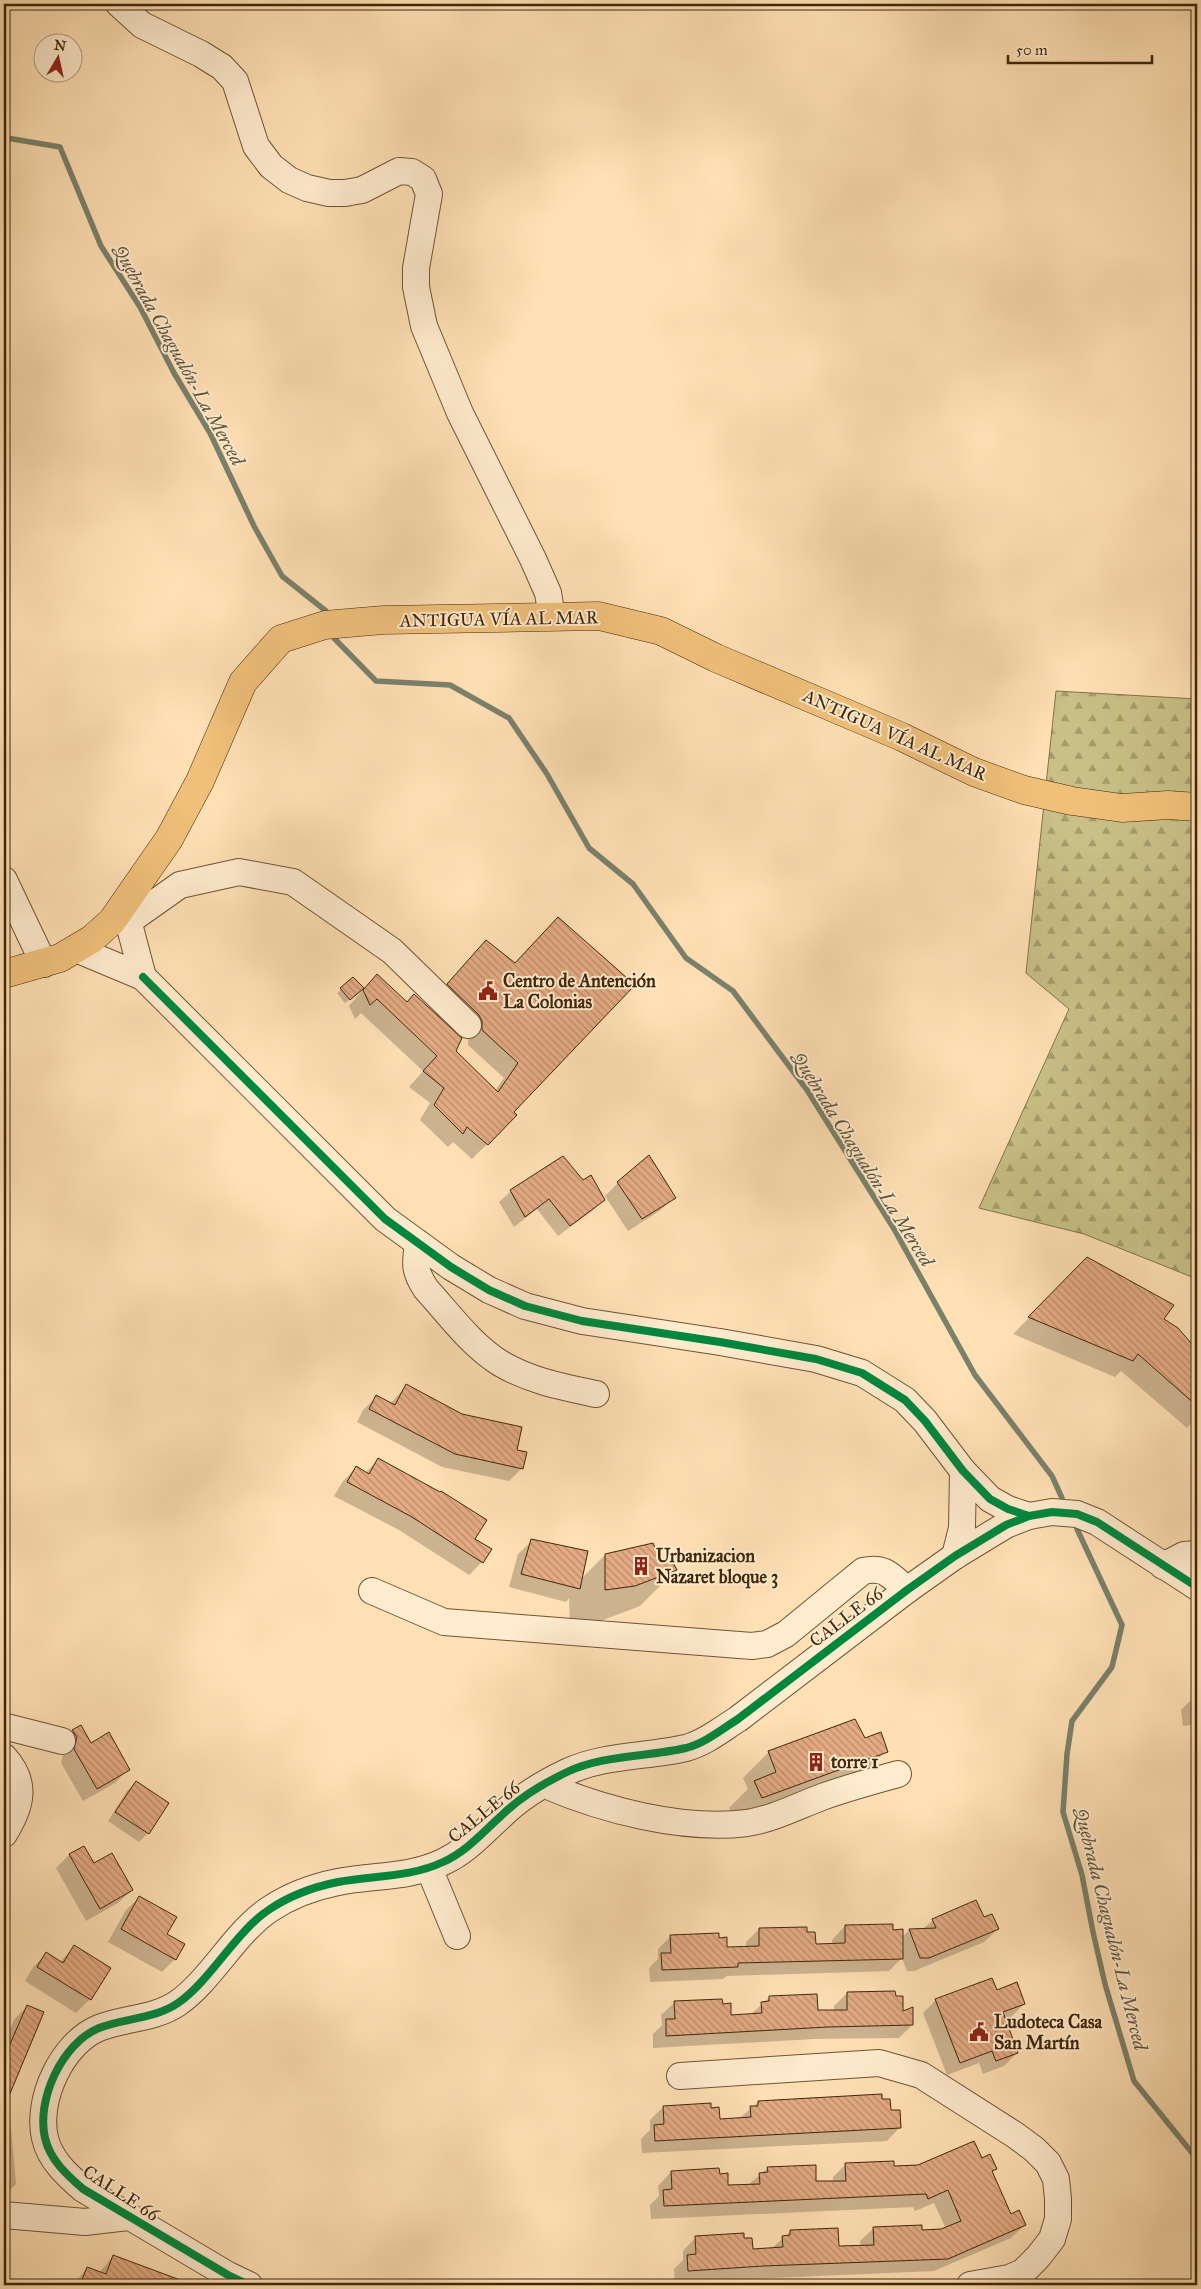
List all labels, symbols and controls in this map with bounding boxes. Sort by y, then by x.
north arrow [32,32,82,82]
scale bar [1008,32,1152,64]
text: N [53,36,67,55]
text: 50 m [1016,41,1048,59]
water label: Quebrada Chagualón-La Merced [108,240,250,471]
street label: ANTIGUA VÍA AL MAR [398,604,600,632]
street label: ANTIGUA VÍA AL MAR [799,682,992,786]
place label: Centro de Antención La Colonias [503,970,656,1013]
public building icon: Centro de Antención La Colonias [477,980,499,1002]
water label: Quebrada Chagualón-La Merced [787,1046,939,1272]
place label: Urbanizacion Nazaret bloque 3 [656,1545,778,1589]
building icon: Urbanizacion Nazaret bloque 3 [630,1555,652,1577]
street label: CALLE 66 [805,1582,888,1652]
building icon: torre 1 [805,1751,827,1773]
place label: torre 1 [830,1751,878,1773]
street label: CALLE 66 [444,1776,525,1848]
water label: Quebrada Chagualón-La Merced [1069,1804,1153,2054]
place label: Ludoteca Casa San Martín [994,2011,1103,2054]
public building icon: Ludoteca Casa San Martín [968,2021,990,2043]
street label: CALLE 66 [79,2160,164,2226]

